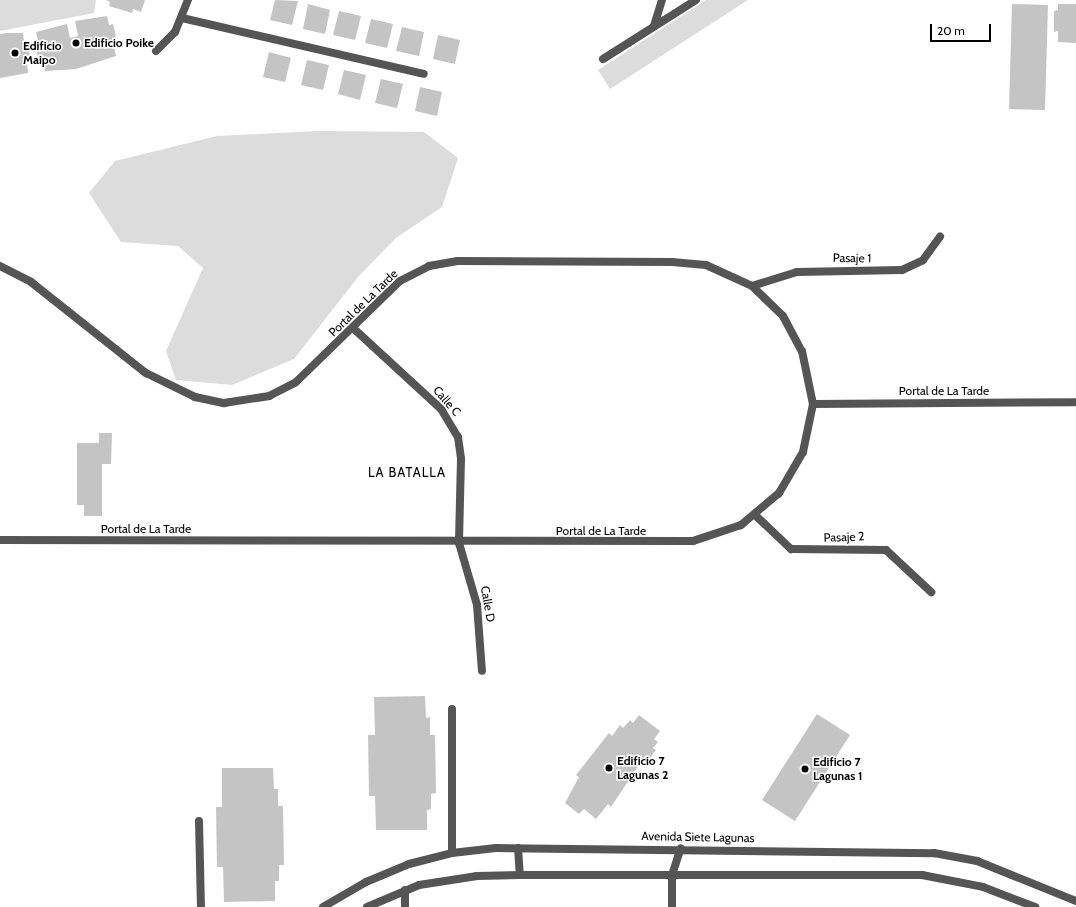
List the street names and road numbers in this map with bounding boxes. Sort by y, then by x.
street label: Pasaje 1 [833,250,871,266]
street label: Portal de La Tarde [326,266,400,340]
street label: Calle C [430,383,464,419]
street label: Portal de La Tarde [899,384,989,398]
street label: Portal de La Tarde [101,522,191,536]
street label: Portal de La Tarde [556,524,646,538]
street label: Pasaje 2 [823,529,865,545]
street label: Calle D [478,585,498,623]
street label: Avenida Siete Lagunas [641,829,755,845]

